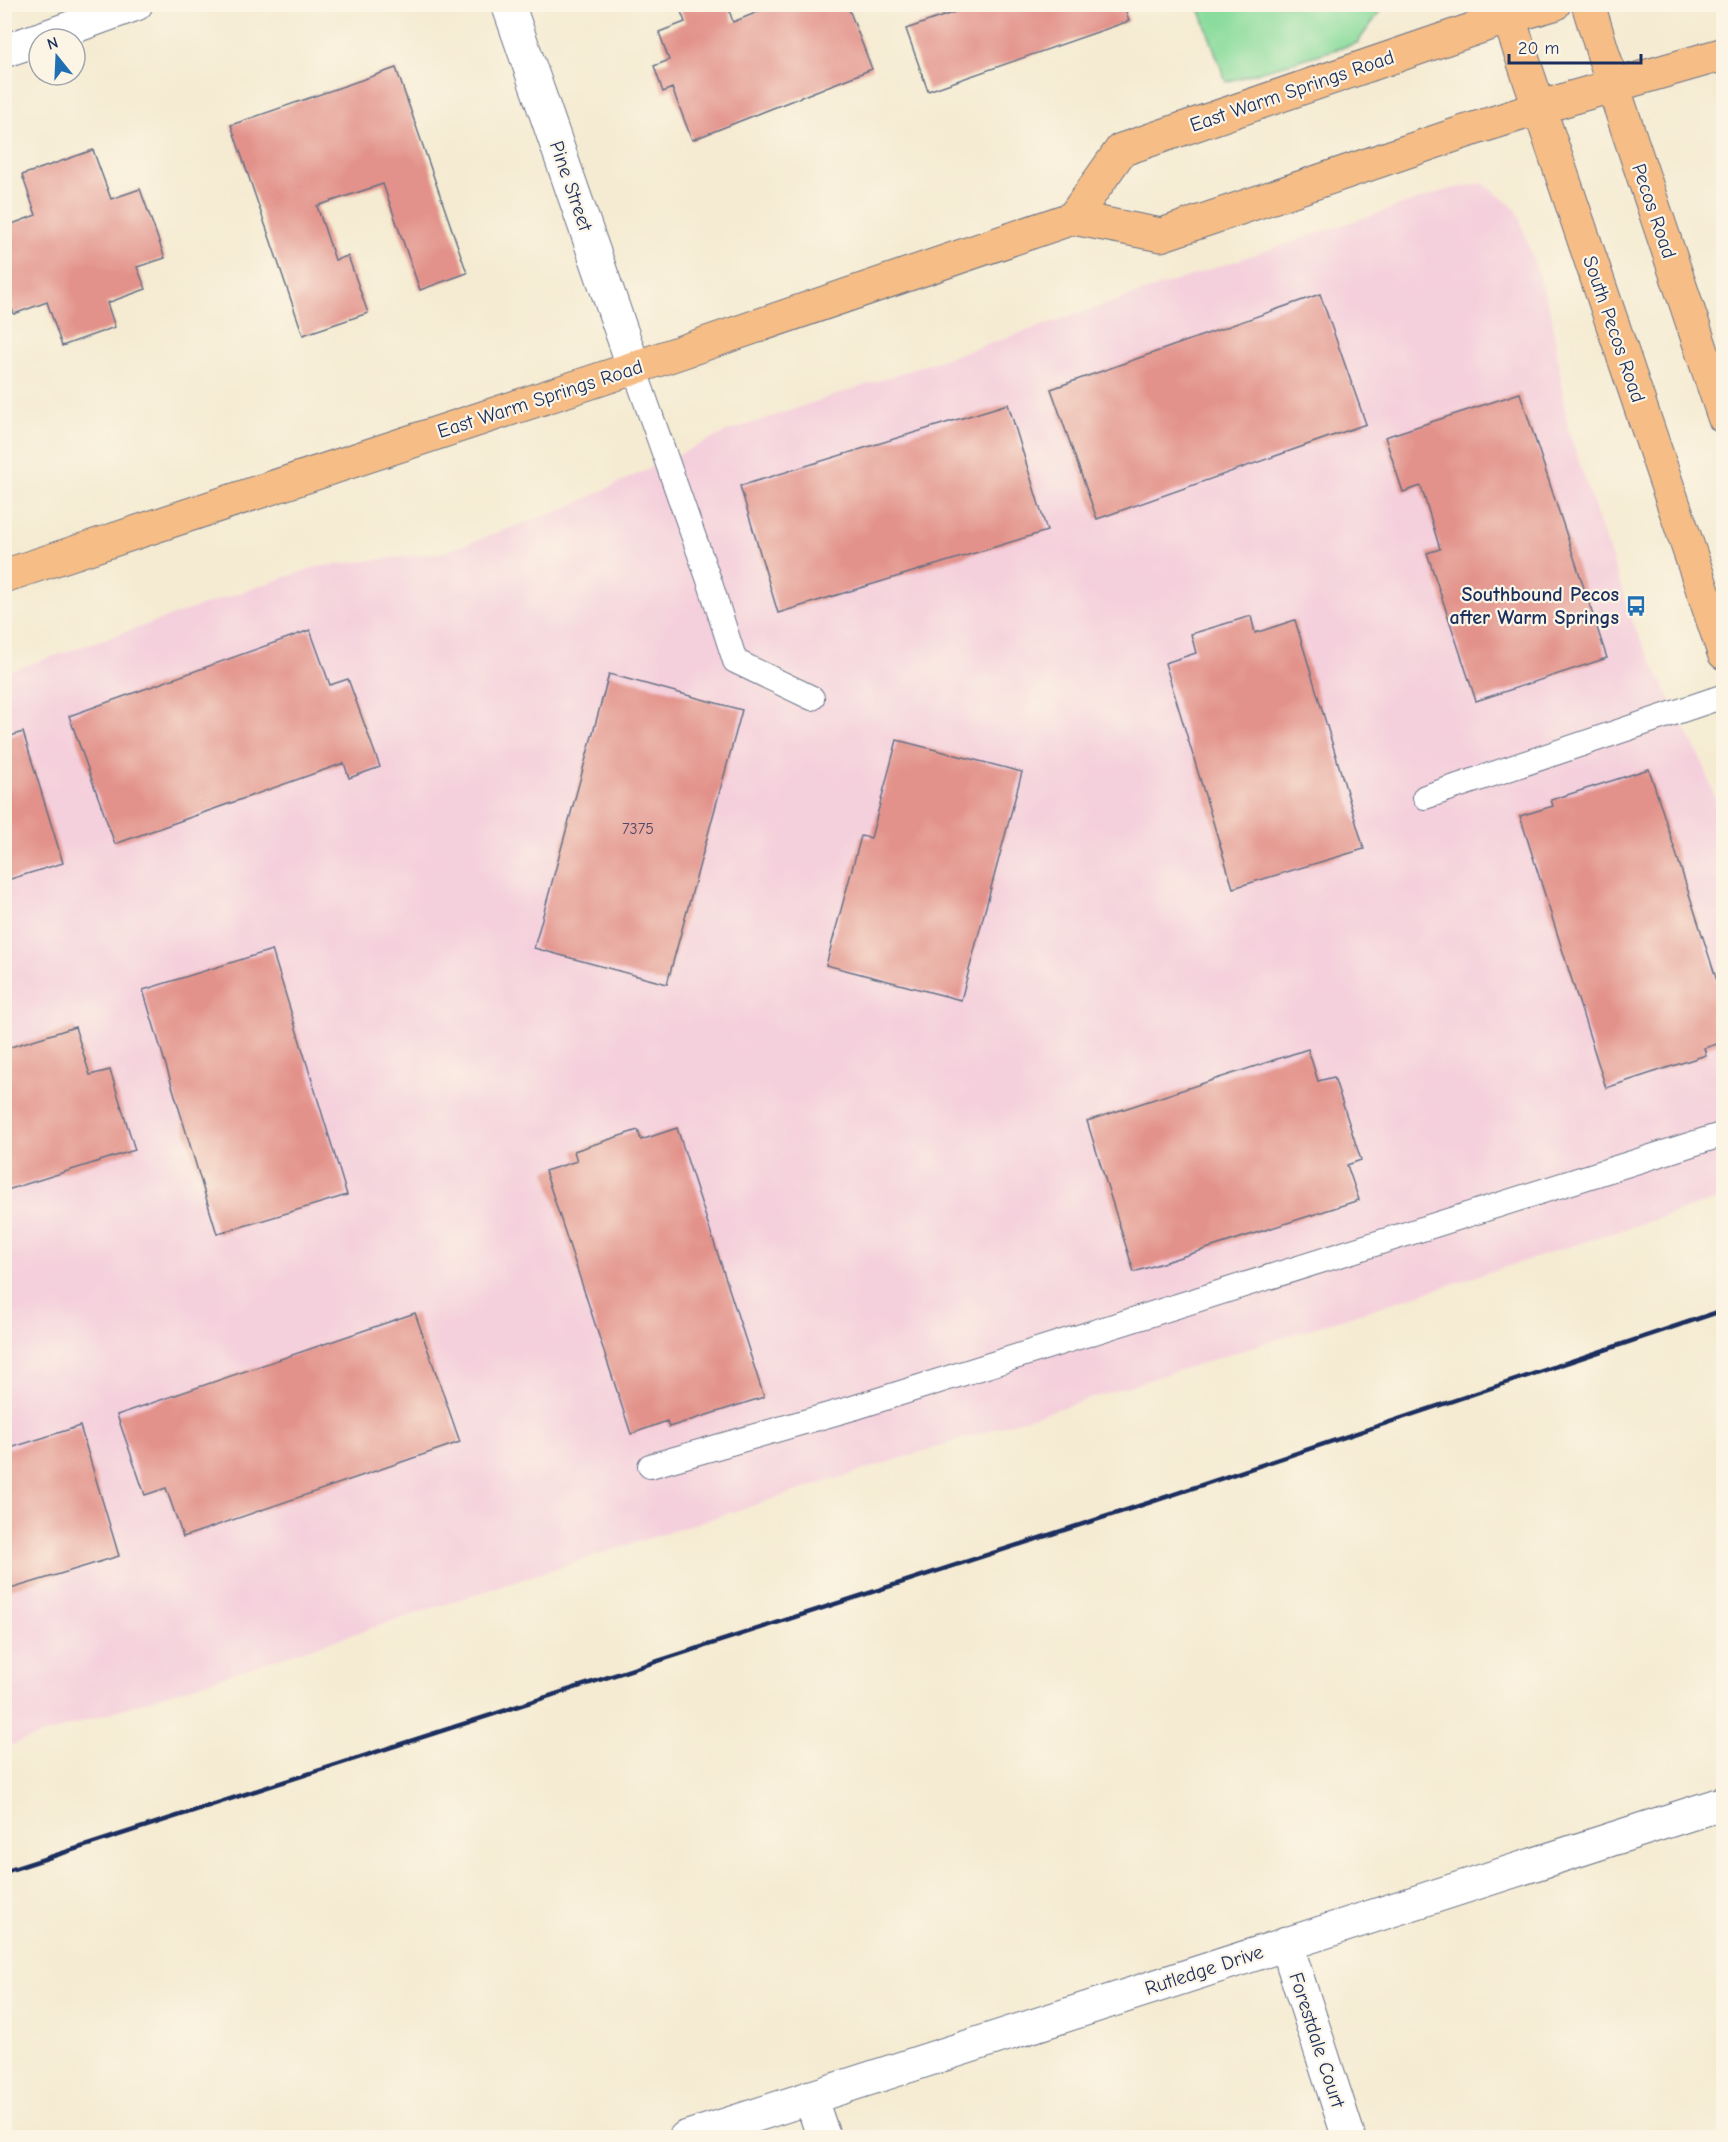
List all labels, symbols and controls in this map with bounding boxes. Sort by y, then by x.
north arrow [27,27,87,87]
scale bar [1509,27,1641,65]
text: N [45,34,60,54]
text: 20 m [1518,38,1559,59]
street label: East Warm Springs Road [1187,45,1397,137]
street label: Pine Street [545,138,598,235]
street label: Pecos Road [1627,161,1681,261]
street label: South Pecos Road [1578,253,1650,405]
street label: East Warm Springs Road [434,355,646,443]
place label: Southbound Pecos after Warm Springs [1450,583,1619,629]
bus stop icon: Southbound Pecos after Warm Springs [1624,594,1648,618]
house number: 7375 [622,820,654,838]
street label: Rutledge Drive [1142,1940,1266,2000]
street label: Forestdale Court [1284,1970,1350,2112]

